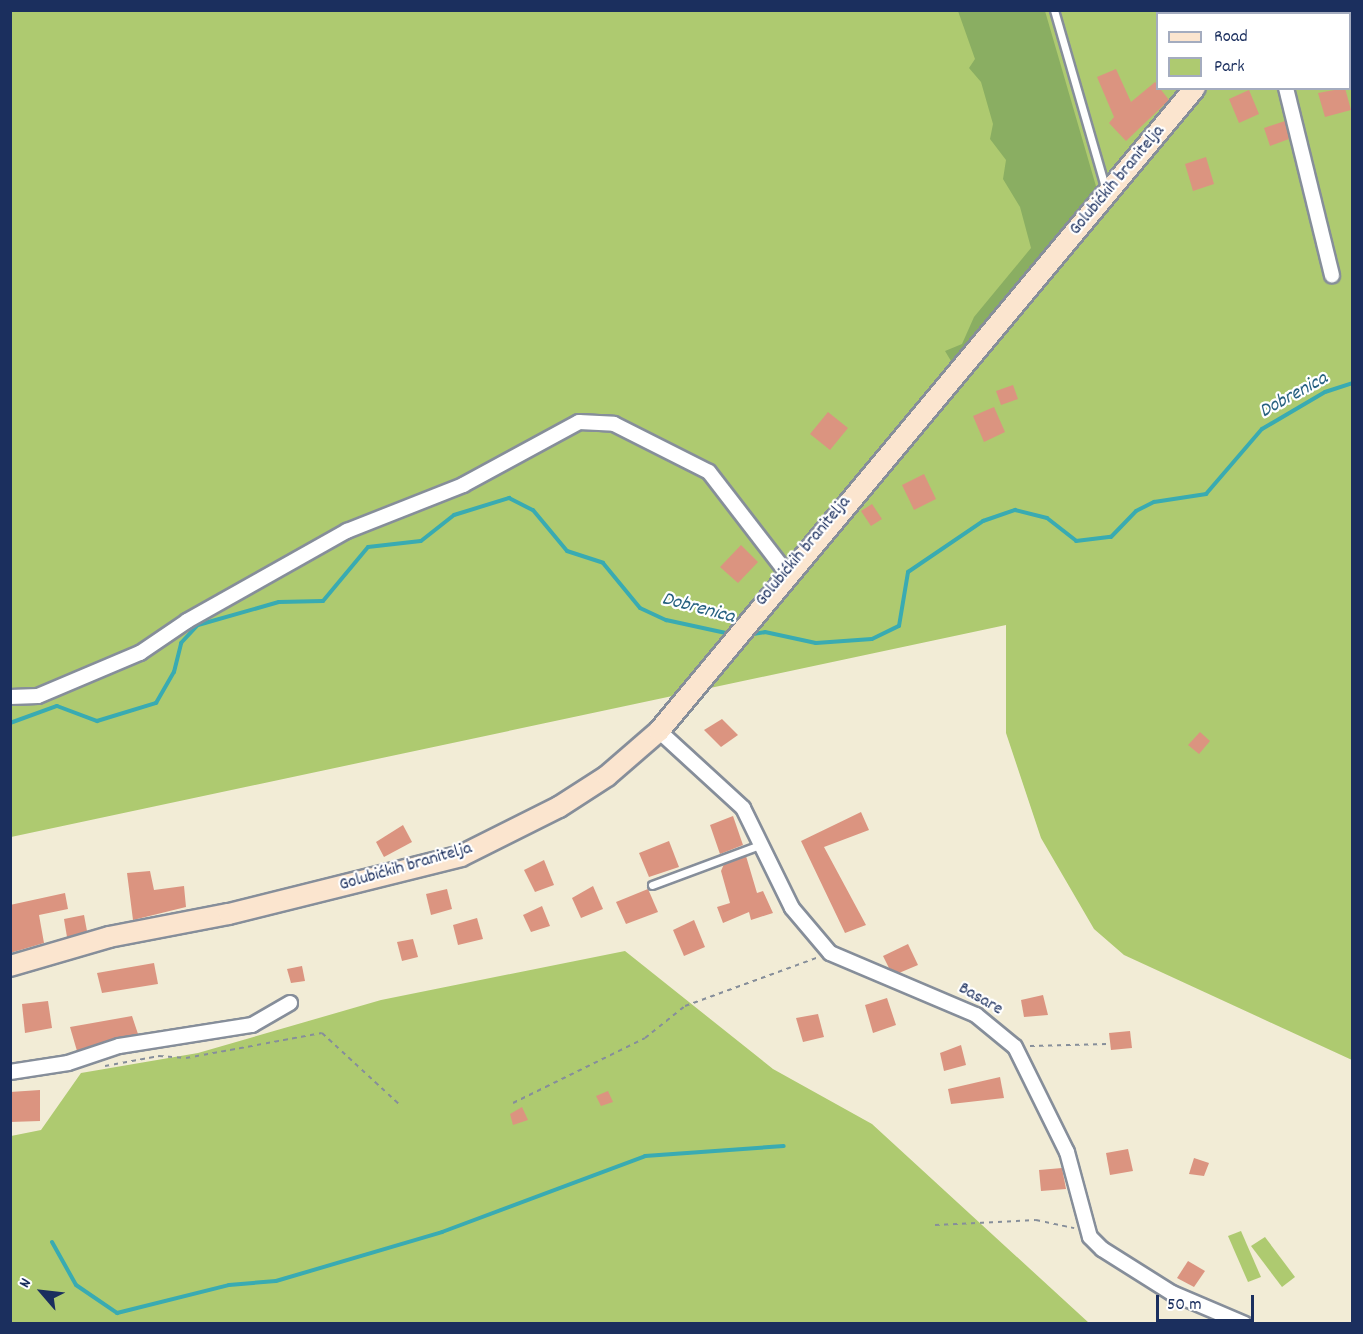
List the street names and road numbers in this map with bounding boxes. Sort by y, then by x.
street label: Golubićkih branitelja [1066,122,1170,240]
street label: Golubićkih branitelja [752,493,856,611]
street label: Golubićkih branitelja [337,839,475,897]
street label: Basare [954,979,1006,1021]

